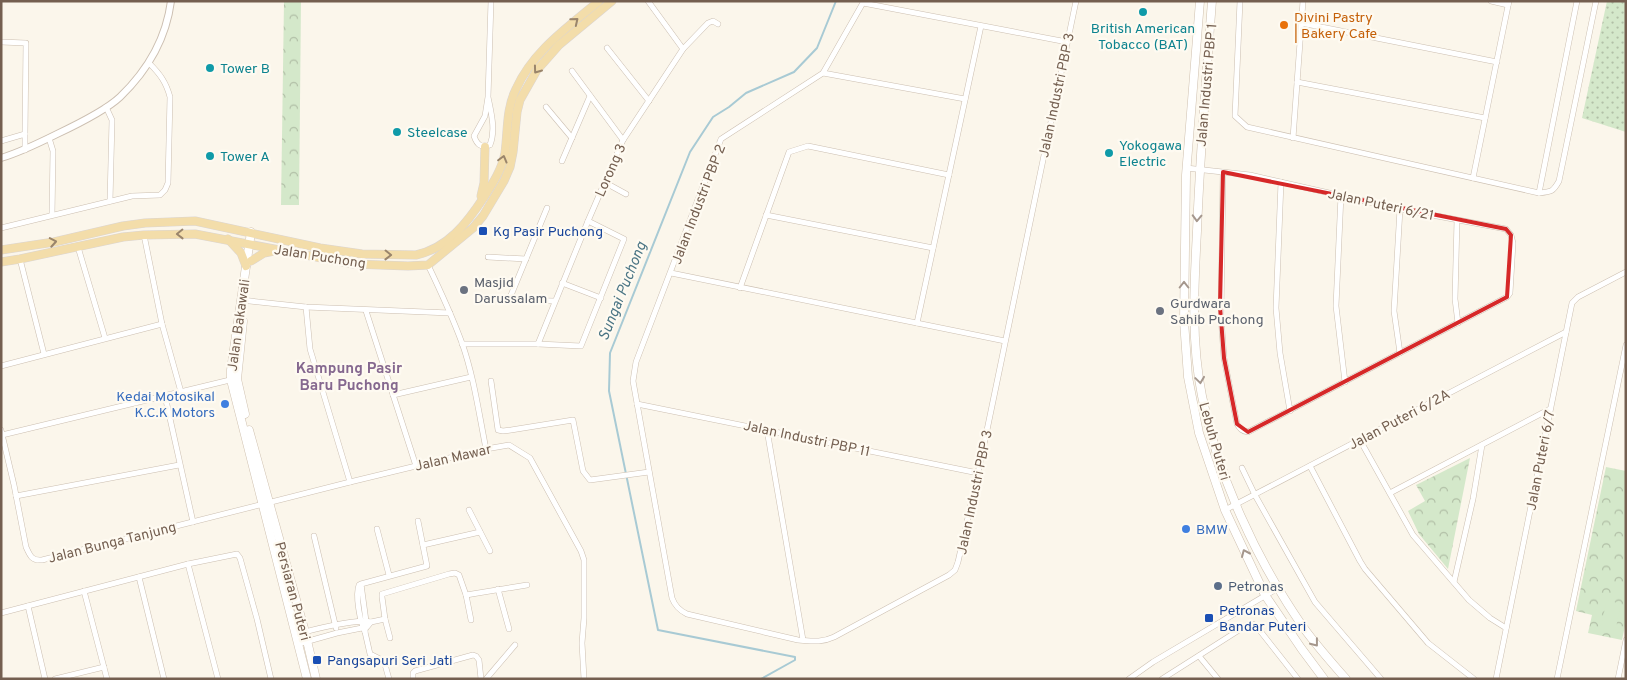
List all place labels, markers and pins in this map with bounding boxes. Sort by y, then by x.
marker: British American Tobacco (BAT) [1137,6,1149,18]
place label: Divini Pastry | Bakery Cafe [1294,10,1377,43]
marker: Divini Pastry | Bakery Cafe [1278,19,1290,31]
place label: British American Tobacco (BAT) [1091,21,1195,54]
place label: Tower B [220,61,270,78]
marker: Tower B [204,62,216,74]
place label: Steelcase [407,125,468,142]
marker: Steelcase [391,126,403,138]
place label: Yokogawa Electric [1119,138,1182,171]
marker: Yokogawa Electric [1103,147,1115,159]
place label: Tower A [220,149,270,166]
marker: Tower A [204,150,216,162]
place label: Kg Pasir Puchong [493,224,603,241]
marker: Kg Pasir Puchong [477,225,489,237]
place label: Masjid Darussalam [474,275,547,308]
marker: Masjid Darussalam [458,284,470,296]
place label: Gurdwara Sahib Puchong [1170,296,1264,329]
marker: Gurdwara Sahib Puchong [1154,305,1166,317]
place label: Kedai Motosikal K.C.K Motors [116,389,215,422]
marker: Kedai Motosikal K.C.K Motors [219,398,231,410]
place label: BMW [1196,522,1228,539]
marker: BMW [1180,523,1192,535]
place label: Petronas [1228,579,1284,596]
marker: Petronas [1212,580,1224,592]
place label: Petronas Bandar Puteri [1219,603,1306,636]
marker: Petronas Bandar Puteri [1203,612,1215,624]
place label: Pangsapuri Seri Jati [327,653,453,670]
marker: Pangsapuri Seri Jati [311,654,323,666]

